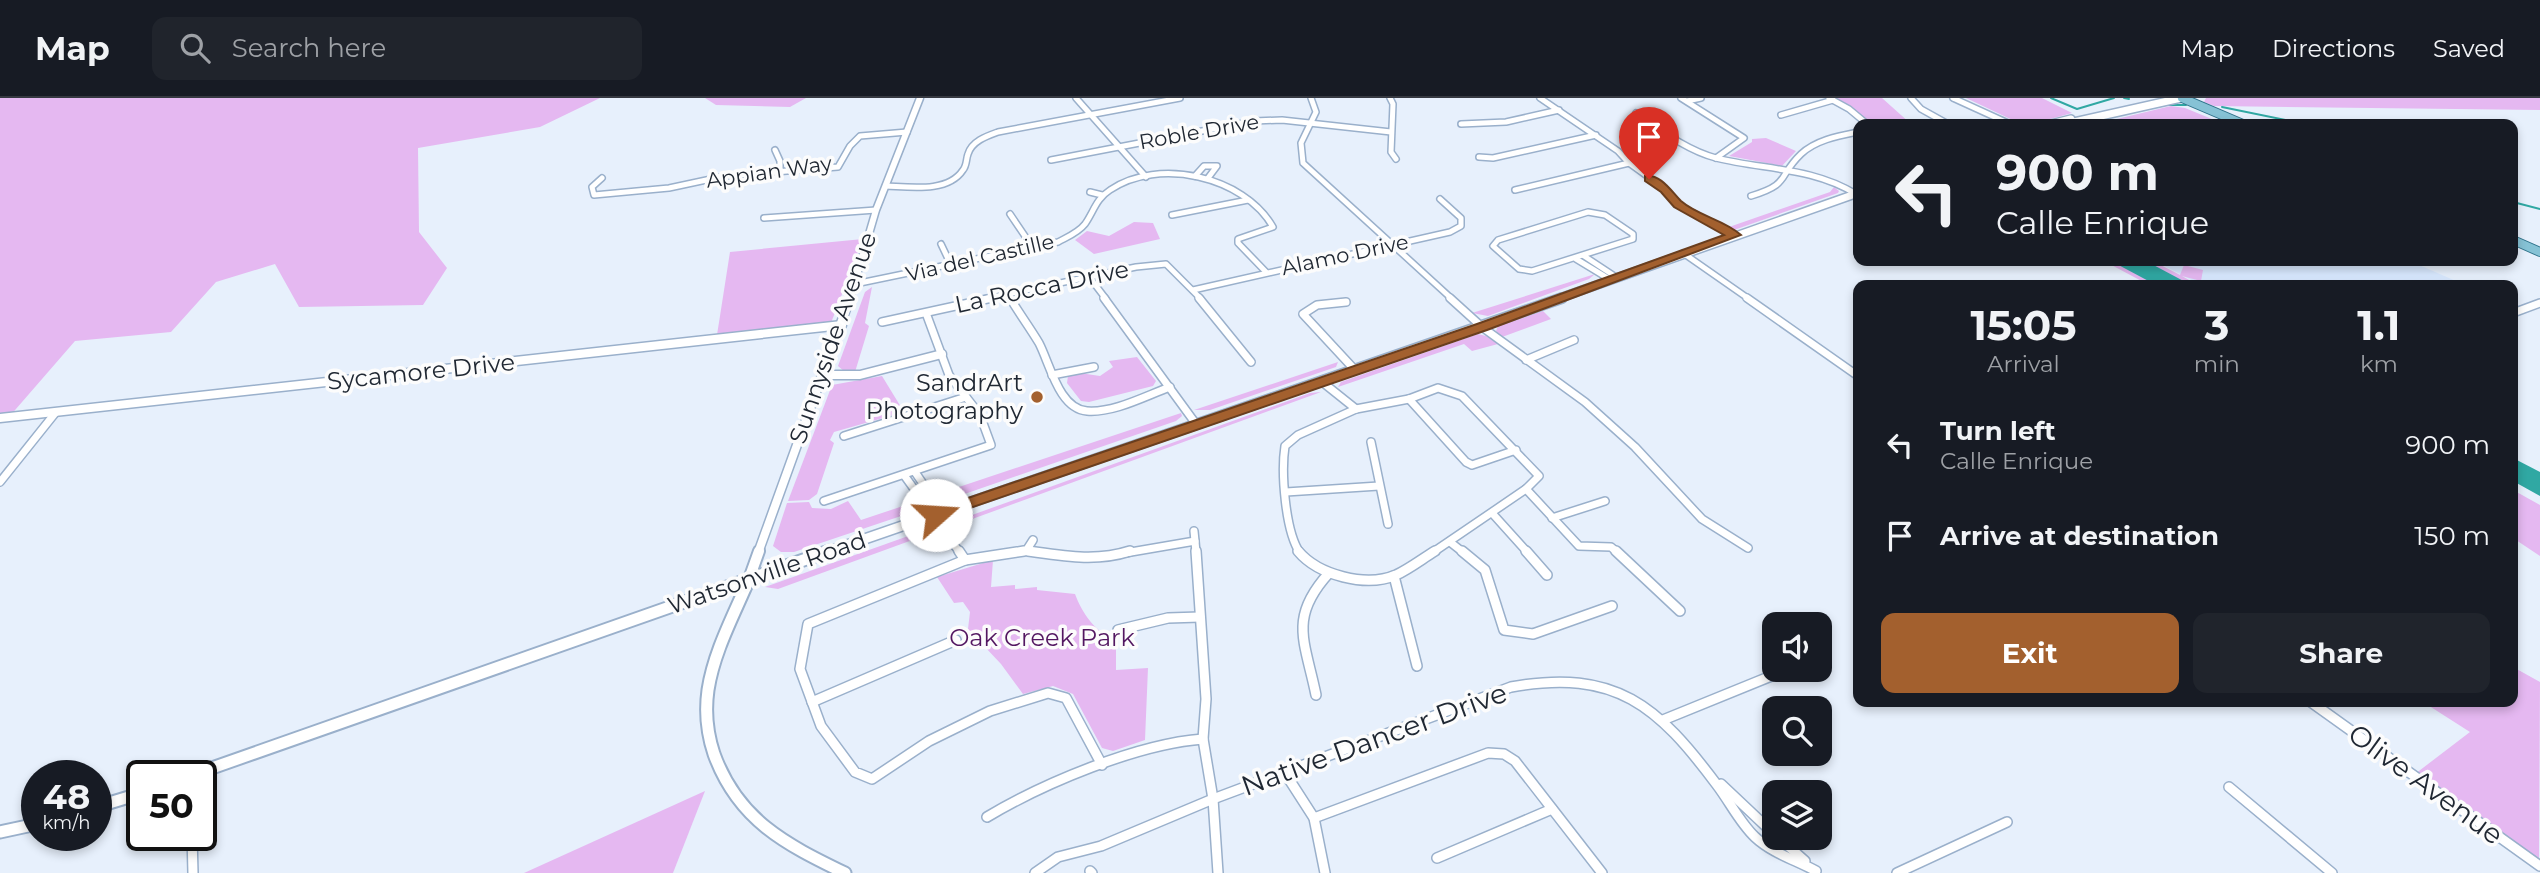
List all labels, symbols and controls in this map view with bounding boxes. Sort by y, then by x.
search box [152,17,642,80]
text: Map [35,28,110,68]
icon: search [176,29,214,67]
text: Search here [232,32,386,64]
text: Map [2181,34,2234,63]
text: Directions [2272,34,2395,63]
text: Saved [2433,34,2505,63]
pin [1619,107,1679,179]
street label: Roble Drive [1137,109,1261,154]
icon: arrive [1630,118,1668,156]
text: 900 m [1996,143,2159,202]
icon: left [1881,147,1972,238]
street label: Appian Way [704,150,834,193]
text: Calle Enrique [1996,203,2209,242]
street label: Sunnyside Avenue [783,228,882,447]
street label: Via del Castille [903,228,1056,287]
street label: Alamo Drive [1279,229,1411,280]
street label: La Rocca Drive [952,254,1132,319]
text: 15:05 [1970,299,2076,351]
text: 3 [2204,299,2229,351]
text: 1.1 [2357,299,2401,351]
street label: Sycamore Drive [326,347,516,396]
text: Arrival [1987,350,2060,378]
text: min [2194,350,2240,378]
text: km [2360,350,2398,378]
place label: SandrArt Photography [866,368,1023,425]
marker: SandrArt Photography [1029,389,1045,405]
text: Turn left [1940,415,2056,447]
icon: left [1881,426,1919,464]
text: 900 m [2405,429,2490,461]
text: Calle Enrique [1940,447,2093,475]
position arrow [899,478,973,552]
icon: arrive [1881,517,1919,555]
text: Arrive at destination [1940,520,2219,552]
text: 150 m [2414,520,2490,552]
street label: Watsonville Road [664,525,870,620]
map controls [1762,612,1832,850]
button: sound [1762,612,1832,682]
button: Exit [1881,613,2179,693]
button: Share [2193,613,2490,693]
park label: Oak Creek Park [949,623,1136,652]
street label: Native Dancer Drive [1237,675,1511,803]
button: search [1762,696,1832,766]
street label: Olive Avenue [2342,716,2510,852]
speed limit sign: 50 [126,760,217,851]
text: 48 [43,775,90,818]
button: layers [1762,780,1832,850]
text: km/h [42,812,91,834]

